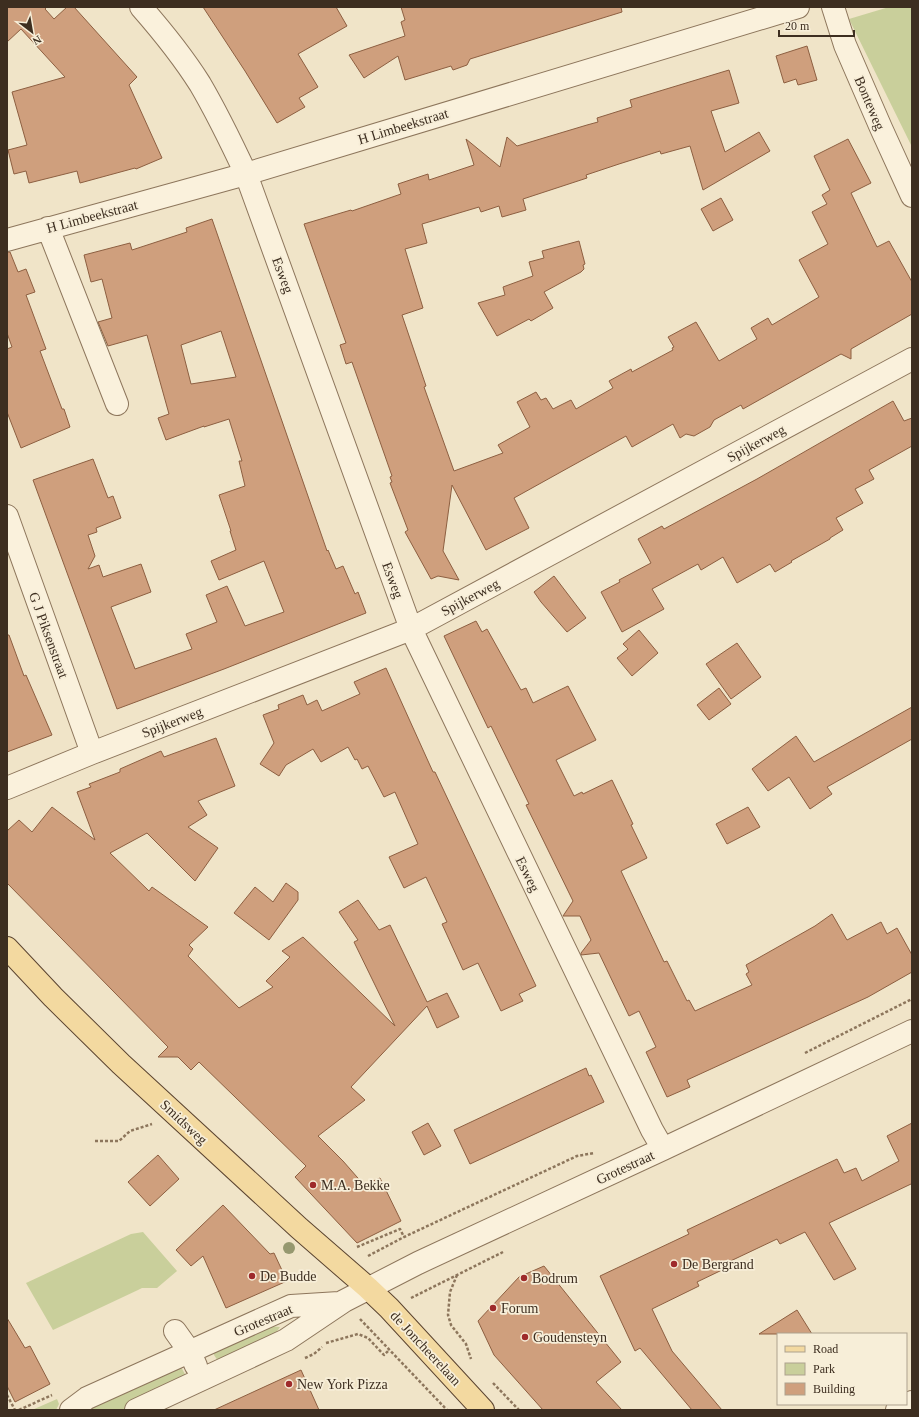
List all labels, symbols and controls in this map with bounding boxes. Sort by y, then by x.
north arrow [12,12,52,52]
scale bar [779,12,854,38]
text: 20 m [785,19,810,33]
text: N [31,33,44,48]
street label: Bonteweg [852,74,888,132]
street label: H Limbeekstraat [356,106,450,147]
street label: H Limbeekstraat [45,197,139,236]
street label: Esweg [269,255,296,295]
street label: Spijkerweg [725,422,788,465]
street label: Esweg [379,560,406,600]
street label: Spijkerweg [439,576,502,619]
street label: G J Piksenstraat [26,590,71,680]
street label: Spijkerweg [140,704,205,741]
street label: Esweg [513,854,542,894]
street label: Smidsweg [157,1097,210,1148]
street label: Grotestraat [594,1147,657,1187]
place label: M.A. Bekke [321,1178,390,1193]
marker: M.A. Bekke [308,1180,318,1190]
place label: De Bergrand [682,1257,754,1272]
marker: De Bergrand [669,1259,679,1269]
place label: De Budde [260,1269,316,1284]
marker: De Budde [247,1271,257,1281]
place label: Bodrum [532,1271,578,1286]
marker: Bodrum [519,1273,529,1283]
street label: Grotestraat [232,1301,295,1340]
place label: Forum [501,1301,538,1316]
marker: Forum [488,1303,498,1313]
street label: de Joncheerelaan [387,1308,464,1389]
place label: Goudensteyn [533,1330,607,1345]
marker: Goudensteyn [520,1332,530,1342]
legend [777,1333,907,1405]
text: Road [813,1342,838,1356]
text: Park [813,1362,835,1376]
place label: New York Pizza [297,1377,388,1392]
marker: New York Pizza [284,1379,294,1389]
text: Building [813,1382,855,1396]

